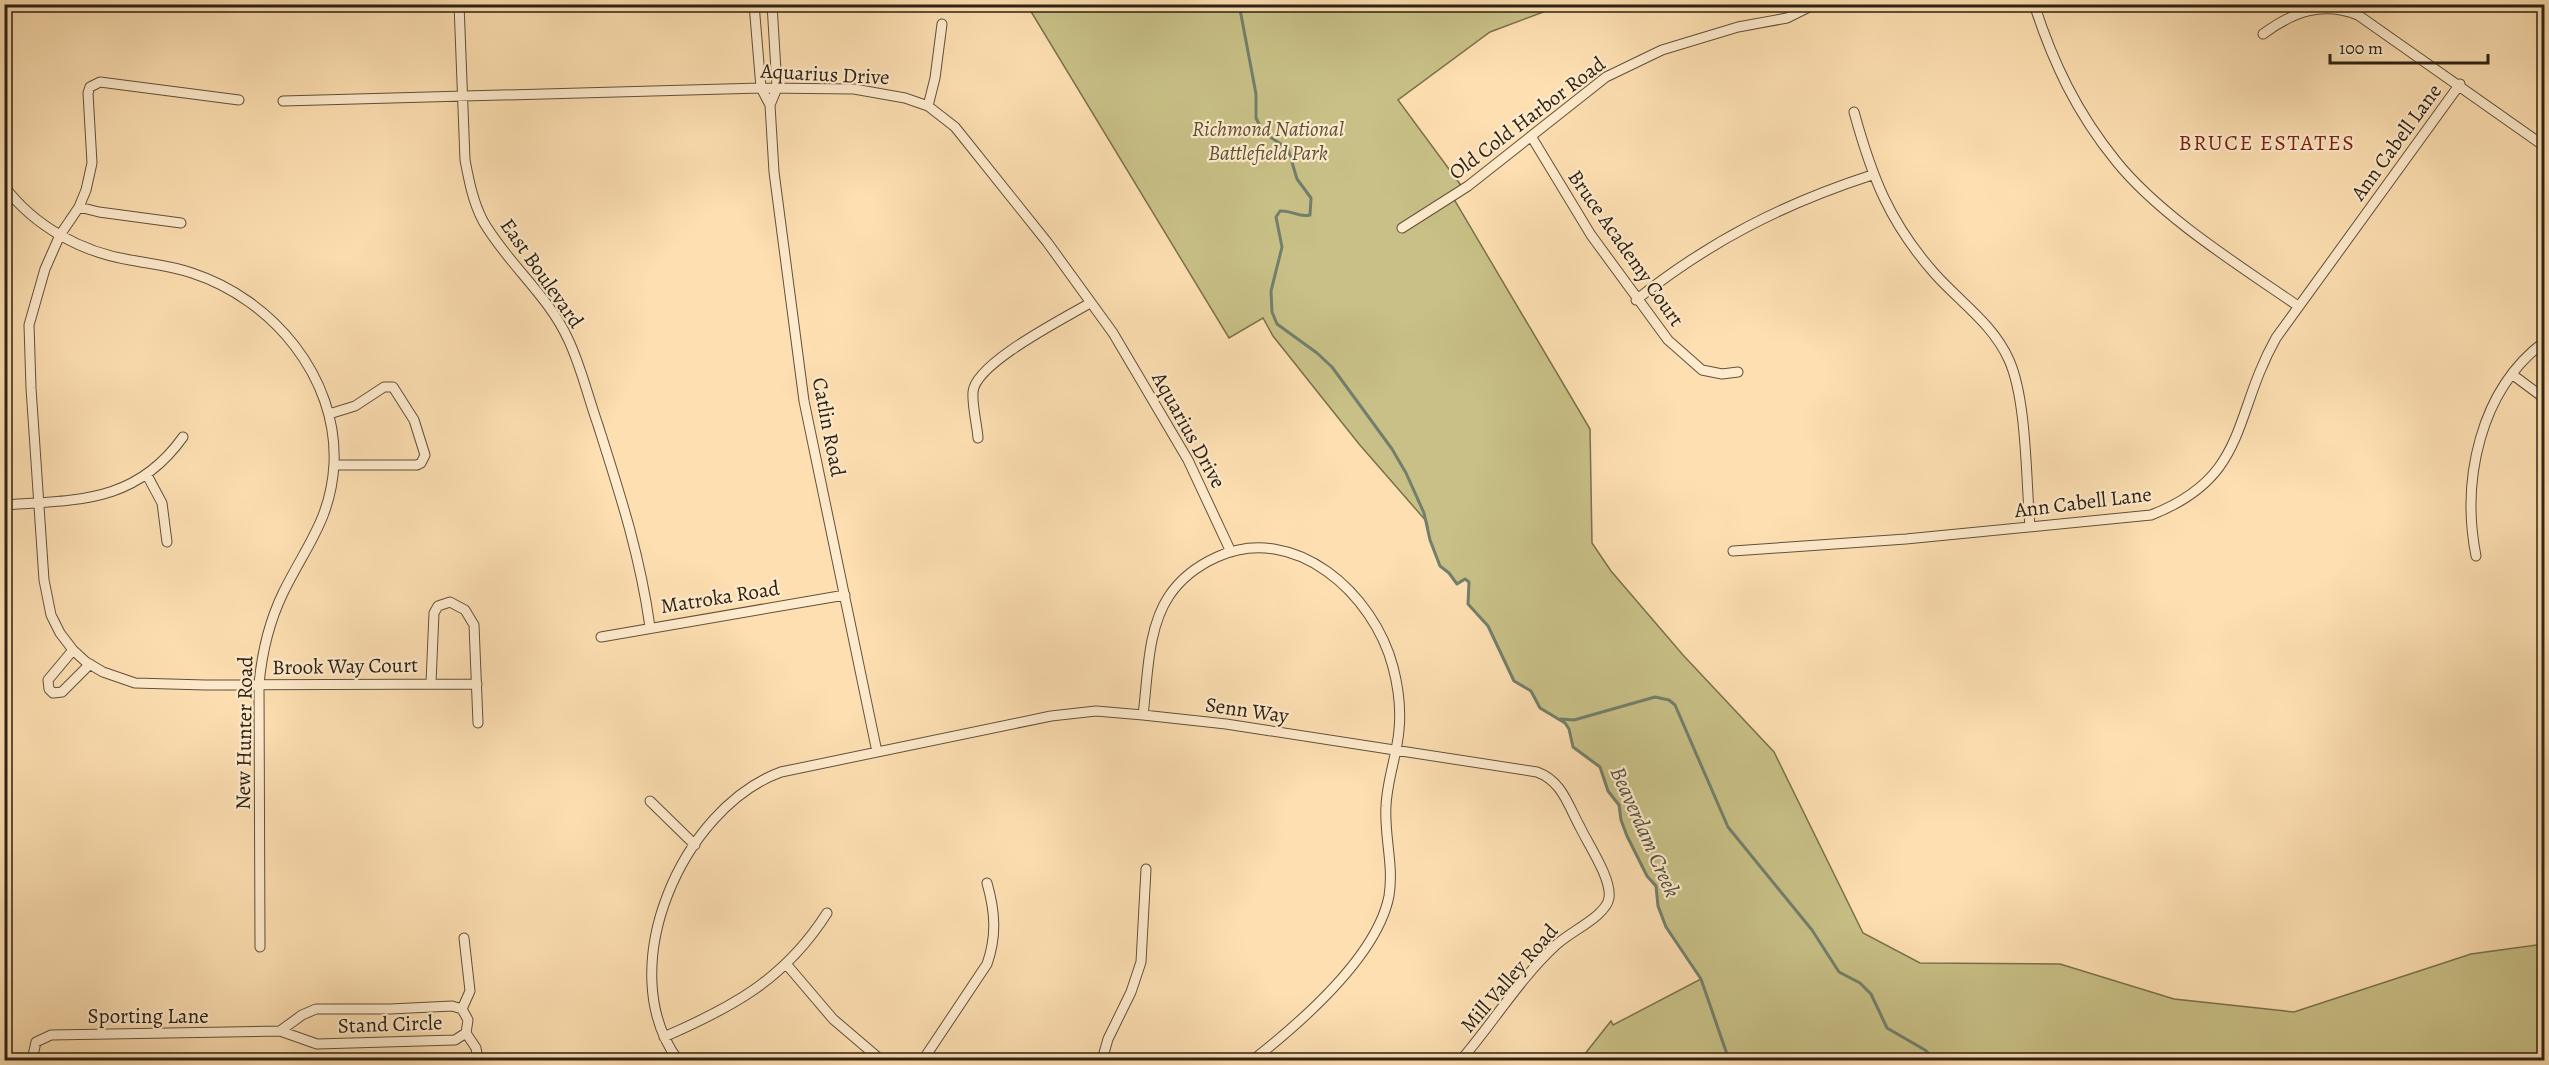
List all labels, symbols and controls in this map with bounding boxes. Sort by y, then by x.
scale bar [2330,27,2488,65]
text: 100 m [2339,36,2383,60]
street label: Old Cold Harbor Road [1443,49,1612,186]
street label: Aquarius Drive [759,57,890,91]
street label: Ann Cabell Lane [2344,78,2448,207]
park label: Richmond National Battlefield Park [1192,115,1345,167]
district label: BRUCE ESTATES [2179,128,2355,158]
street label: Bruce Academy Court [1561,164,1691,332]
street label: East Boulevard [494,213,591,334]
street label: Aquarius Drive [1145,366,1233,493]
street label: Catlin Road [806,375,852,480]
street label: Ann Cabell Lane [2012,480,2153,524]
street label: Matroka Road [658,574,782,620]
street label: Brook Way Court [272,651,418,681]
street label: New Hunter Road [229,655,259,810]
street label: Senn Way [1203,690,1291,730]
water label: Beaverdam Creek [1603,762,1687,903]
street label: Mill Valley Road [1454,917,1565,1038]
street label: Sporting Lane [87,1002,209,1030]
street label: Stand Circle [337,1008,443,1040]

